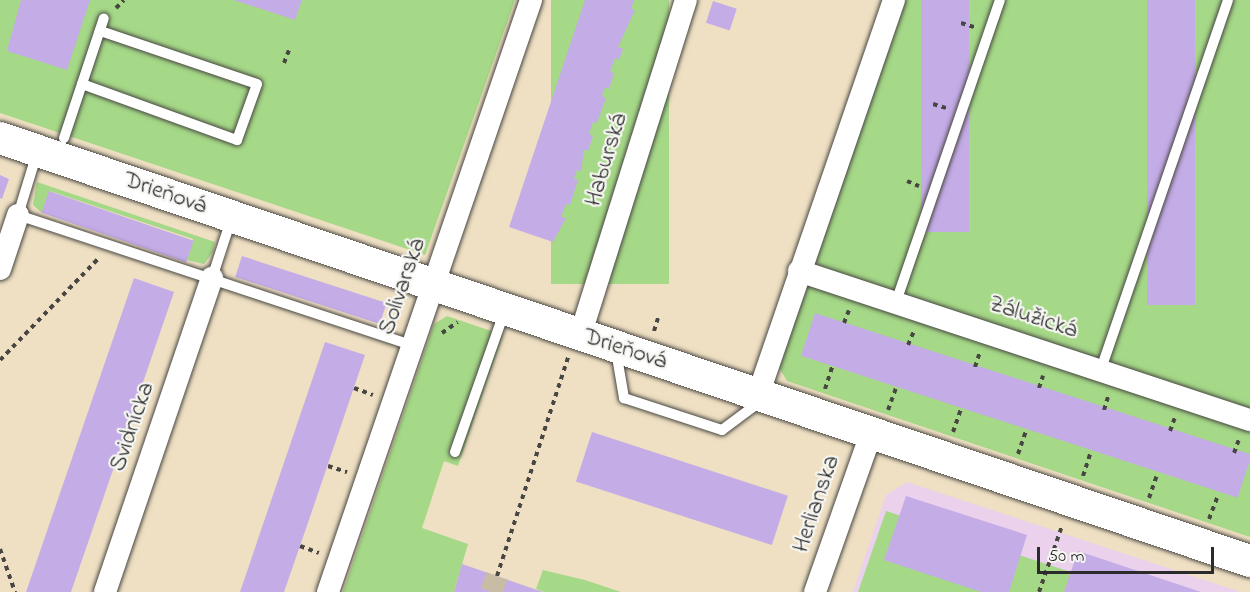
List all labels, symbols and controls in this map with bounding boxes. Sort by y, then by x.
street label: Haburská [579,110,635,210]
street label: Drieňová [120,166,210,222]
street label: Solivarská [373,235,433,339]
street label: Zálužická [985,290,1081,346]
street label: Drieňová [580,323,670,377]
street label: Svidnícka [104,378,162,476]
street label: Herlianska [787,452,847,556]
scale bar [1040,535,1217,573]
text: 50 m [1048,544,1085,570]

